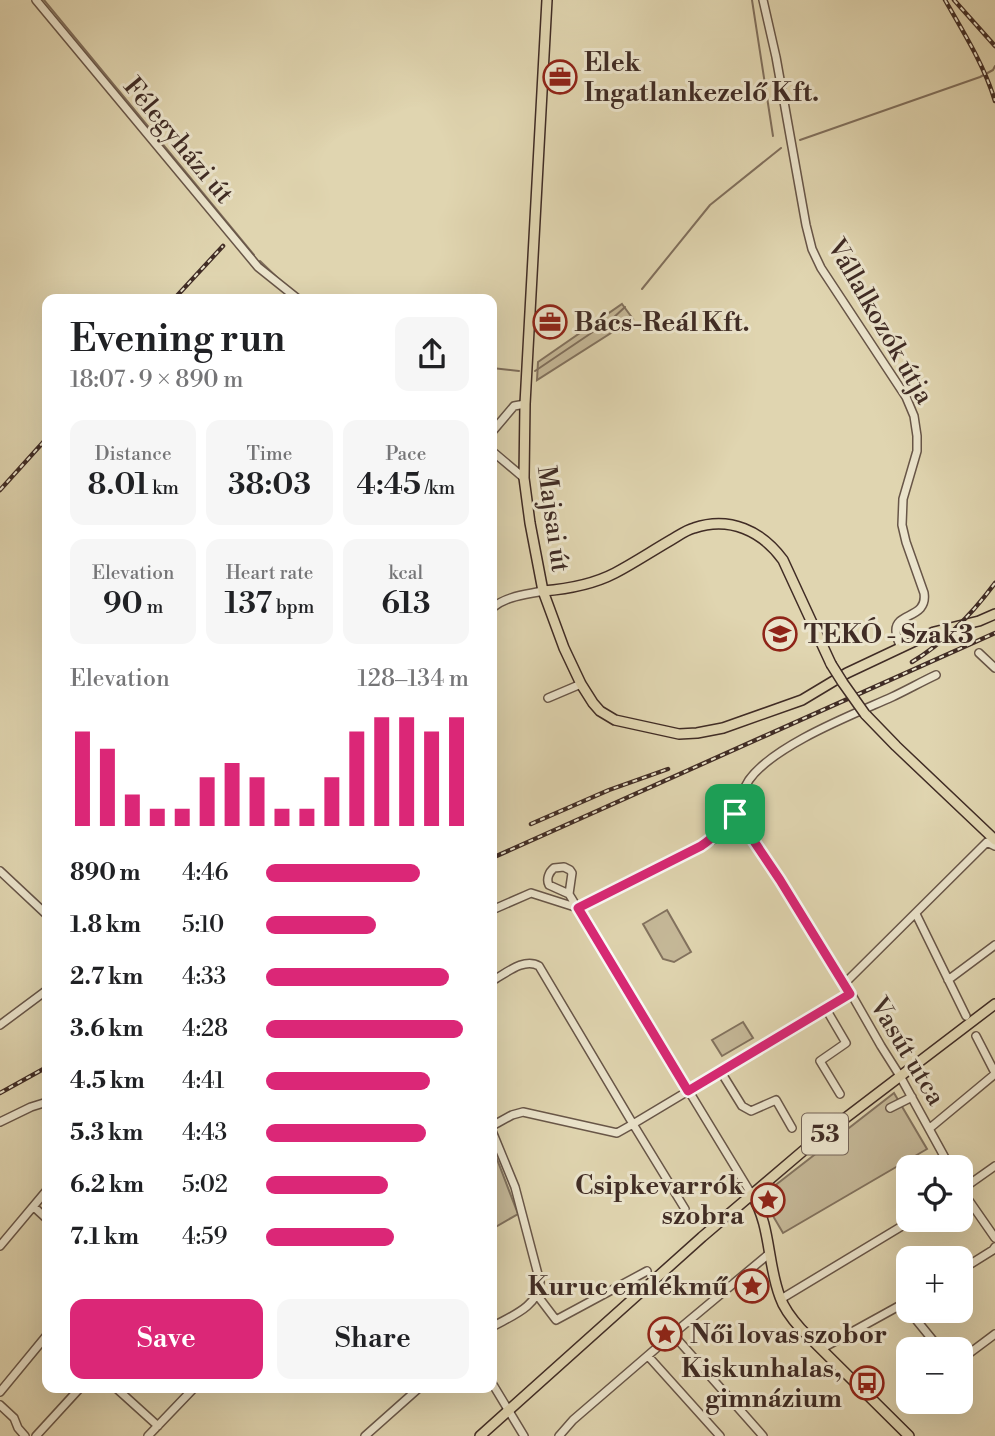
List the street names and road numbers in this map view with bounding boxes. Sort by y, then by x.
street label: Félegyházi út [116,71,240,210]
street label: Vállalkozók útja [819,232,941,411]
street label: Majsai út [530,464,576,574]
street label: Vasút utca [862,991,952,1112]
road number: 53 [802,1114,848,1154]

